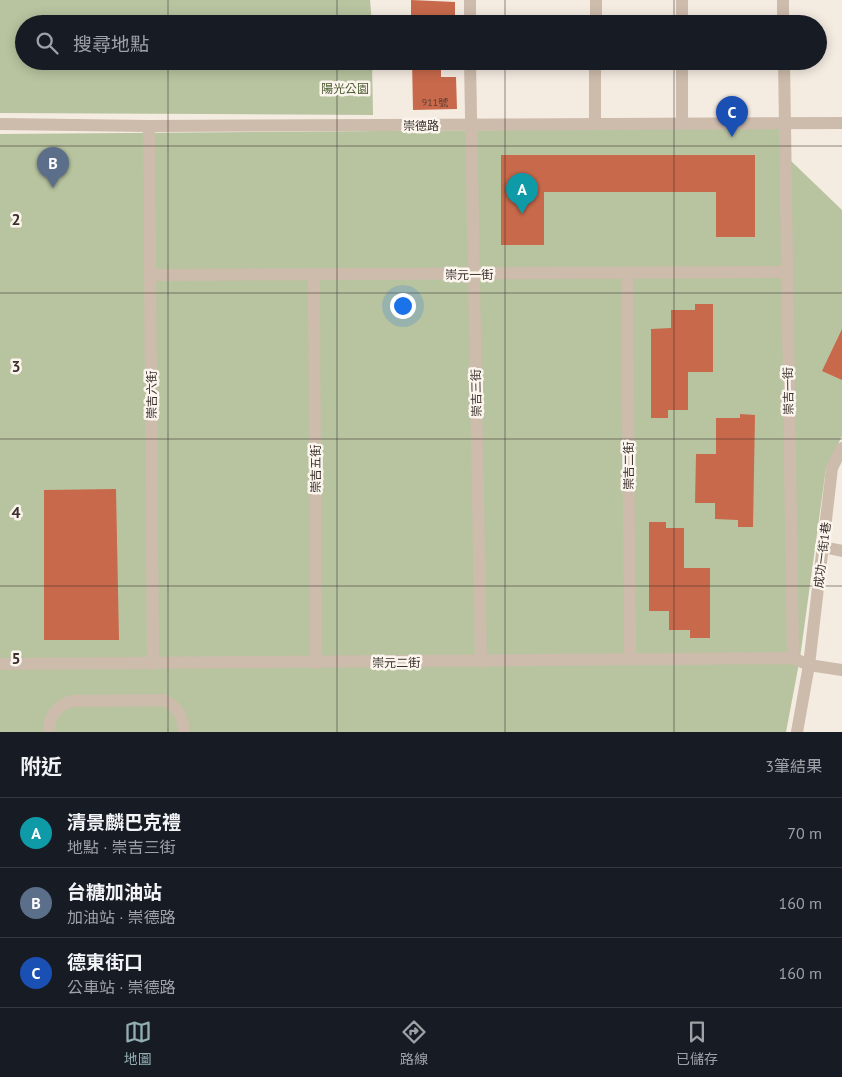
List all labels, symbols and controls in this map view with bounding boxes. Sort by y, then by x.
search box [15,15,827,70]
icon: search [33,29,61,57]
text: 搜尋地點 [73,32,149,56]
park label: 陽光公園 [321,81,369,96]
house number: 911號 [422,96,448,109]
pin: C [716,96,748,137]
street label: 崇德路 [403,118,439,133]
pin: B [37,147,69,188]
pin: A [506,173,538,214]
text: 2 [11,209,21,229]
street label: 崇元一街 [445,267,493,282]
your location [390,293,416,319]
text: 3 [11,356,21,376]
street label: 崇吉一街 [780,367,796,415]
street label: 崇吉三街 [468,369,484,417]
street label: 崇吉六街 [144,371,159,419]
street label: 崇吉二街 [621,442,636,490]
street label: 崇吉五街 [308,445,323,493]
text: 4 [11,502,21,522]
street label: 成功一街1巷 [811,521,833,589]
text: 5 [11,648,21,668]
street label: 崇元二街 [372,655,420,670]
text: 附近 [20,753,62,780]
text: 3筆結果 [765,756,822,776]
text: 清景麟巴克禮 [67,810,181,834]
text: A [31,823,41,843]
text: 70 m [787,823,822,843]
text: 地點 · 崇吉三街 [67,837,176,857]
text: 台糖加油站 [67,880,162,904]
text: B [31,893,41,913]
text: 160 m [779,893,822,913]
text: 加油站 · 崇德路 [67,907,176,927]
text: 德東街口 [67,950,143,974]
text: C [32,963,40,983]
text: 160 m [779,963,822,983]
text: 公車站 · 崇德路 [67,977,176,997]
tab: 地圖 [124,1018,152,1068]
tab: 路線 [400,1018,428,1068]
tab: 已儲存 [676,1018,718,1068]

